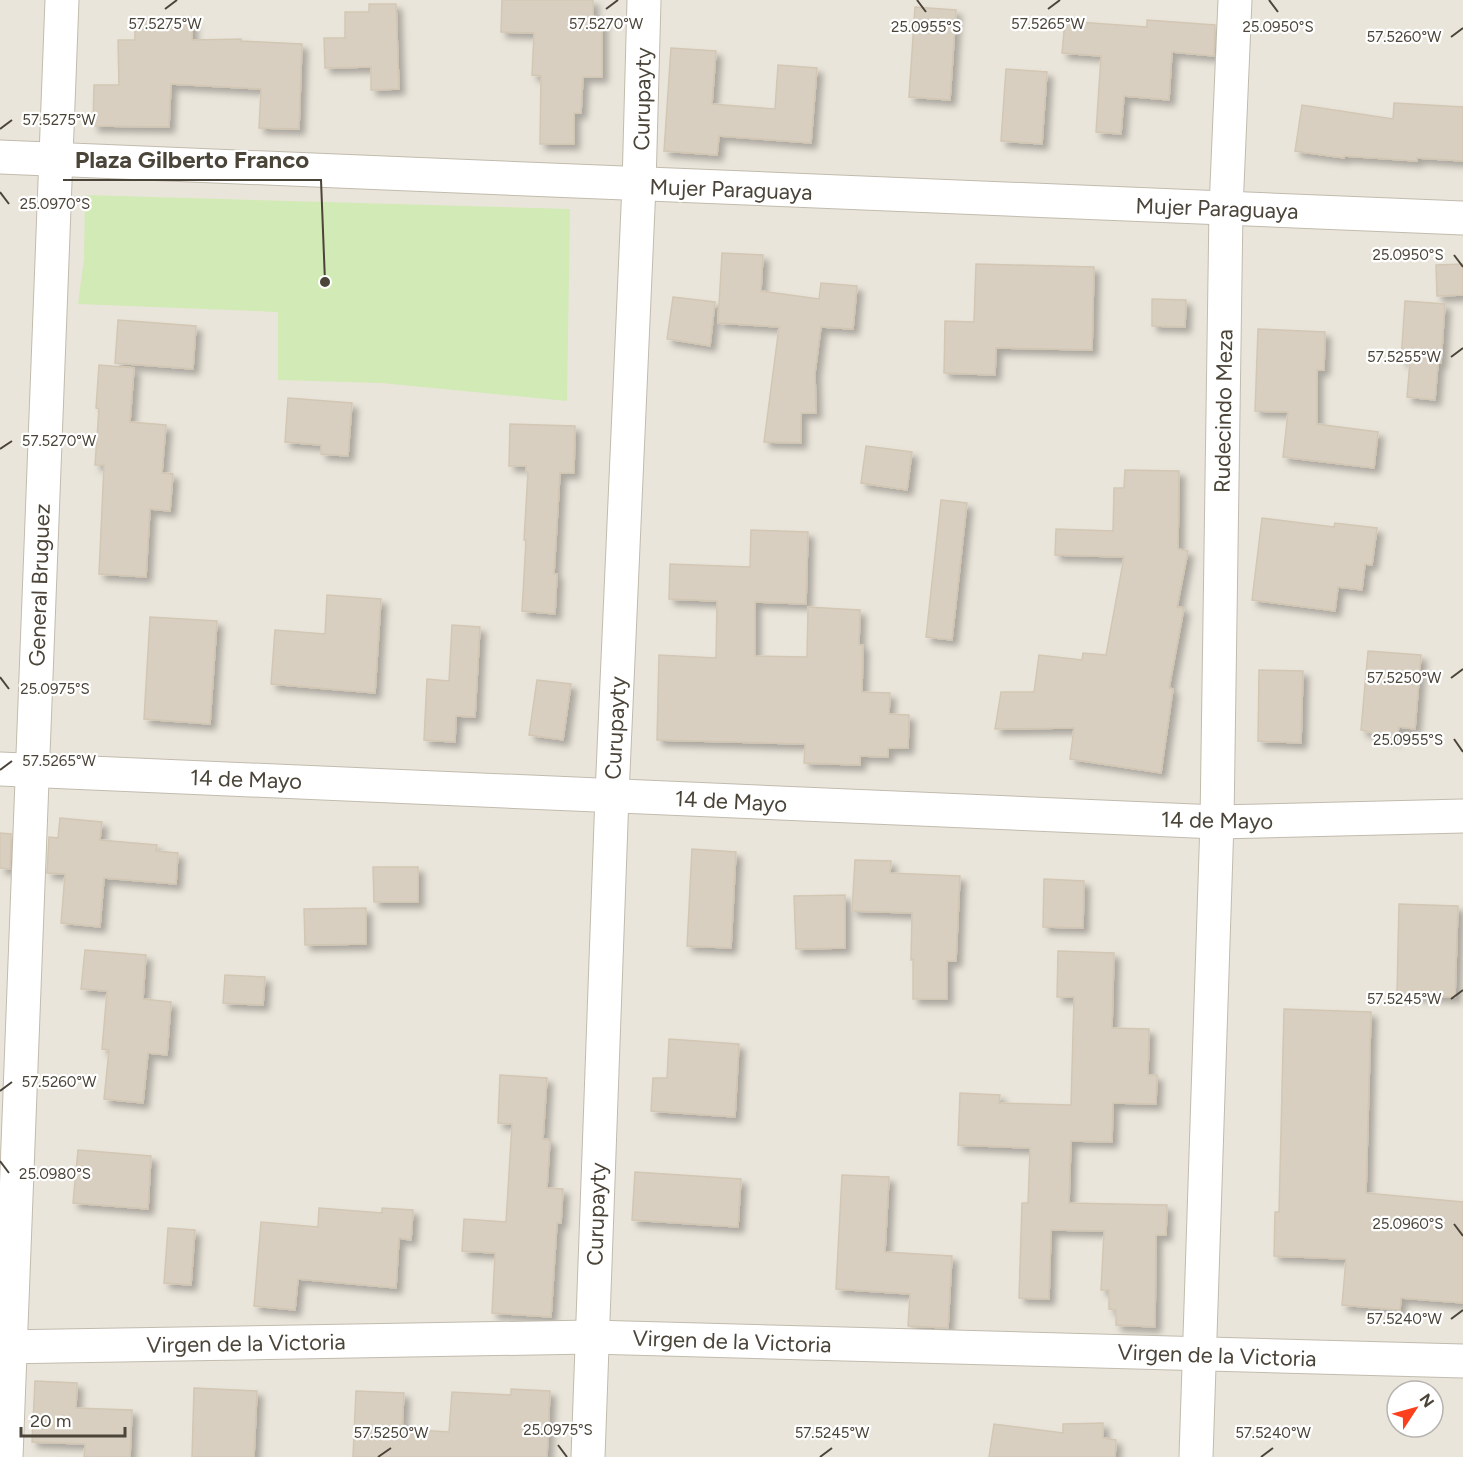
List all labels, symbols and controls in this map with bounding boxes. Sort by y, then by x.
text: 57.5275°W [128,15,202,33]
text: 57.5270°W [569,15,644,33]
text: 57.5265°W [1011,15,1086,33]
text: 25.0955°S [891,18,961,36]
text: 25.0950°S [1242,18,1314,36]
text: 57.5260°W [1367,28,1442,46]
street label: Curupayty [628,47,657,151]
text: 57.5275°W [22,111,96,129]
callout: Plaza Gilberto Franco [63,138,321,180]
text: Plaza Gilberto Franco [75,145,309,174]
street label: Mujer Paraguaya [649,173,813,206]
street label: Mujer Paraguaya [1135,192,1299,225]
text: 25.0970°S [20,195,90,213]
text: 25.0950°S [1372,246,1444,264]
street label: Rudecindo Meza [1209,329,1238,493]
text: 57.5255°W [1367,348,1442,366]
text: 57.5270°W [22,432,97,450]
street label: General Bruguez [23,503,56,667]
text: 57.5250°W [1367,669,1442,687]
street label: Curupayty [599,675,632,780]
text: 25.0975°S [20,680,90,698]
text: 25.0955°S [1373,731,1443,749]
text: 57.5265°W [22,752,97,770]
street label: 14 de Mayo [189,764,303,795]
street label: 14 de Mayo [674,785,788,818]
street label: 14 de Mayo [1161,806,1273,835]
text: 57.5245°W [1367,990,1442,1008]
text: 57.5260°W [22,1073,97,1091]
street label: Curupayty [581,1161,612,1266]
text: 25.0980°S [19,1165,91,1183]
text: 25.0960°S [1372,1215,1444,1233]
text: 57.5240°W [1366,1310,1442,1328]
street label: Virgen de la Victoria [632,1325,832,1358]
street label: Virgen de la Victoria [146,1328,346,1359]
street label: Virgen de la Victoria [1117,1339,1317,1372]
north arrow [1385,1379,1445,1439]
text: N [1415,1390,1438,1411]
scale bar [21,1400,124,1438]
text: 20 m [30,1410,71,1432]
text: 25.0975°S [523,1421,593,1439]
text: 57.5250°W [354,1424,429,1442]
text: 57.5245°W [795,1424,870,1442]
text: 57.5240°W [1235,1424,1311,1442]

